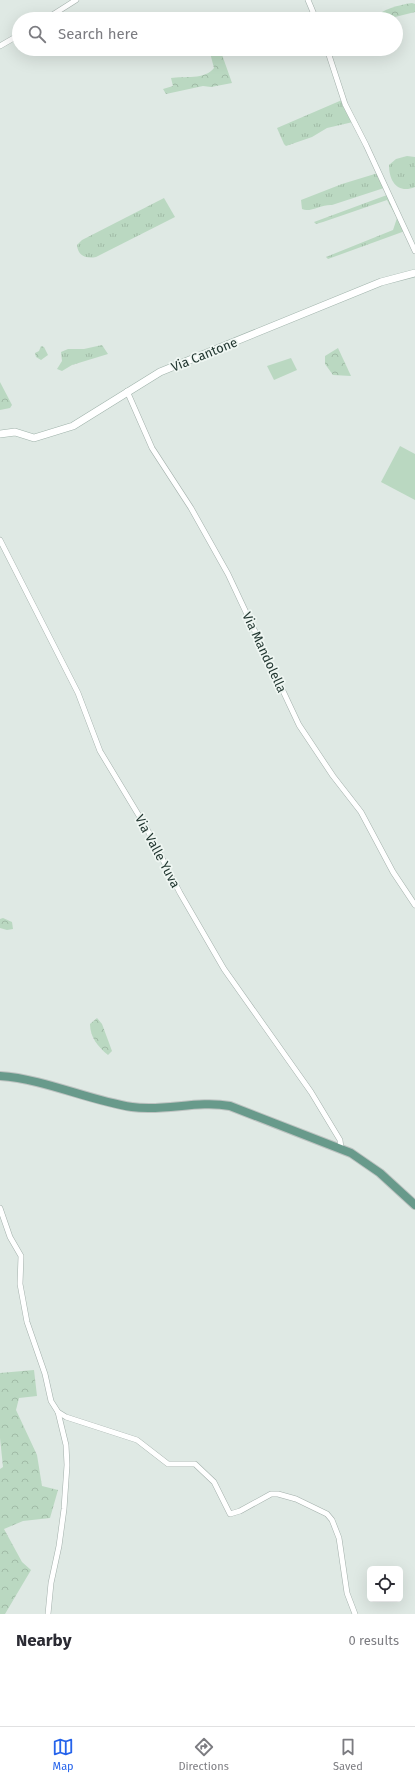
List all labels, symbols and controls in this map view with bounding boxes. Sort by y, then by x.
search box [12,12,403,56]
icon: search [26,23,48,45]
text: Search here [58,25,138,43]
street label: Via Cantone [169,334,239,375]
street label: Via Mandolella [239,610,290,695]
street label: Via Valle Yuva [132,812,183,890]
map controls [367,1566,403,1602]
button: locate [367,1566,403,1602]
text: Nearby [16,1630,71,1651]
text: 0 results [348,1633,399,1648]
tab: Map [52,1736,74,1773]
tab: Directions [178,1736,229,1773]
tab: Saved [333,1736,363,1773]

